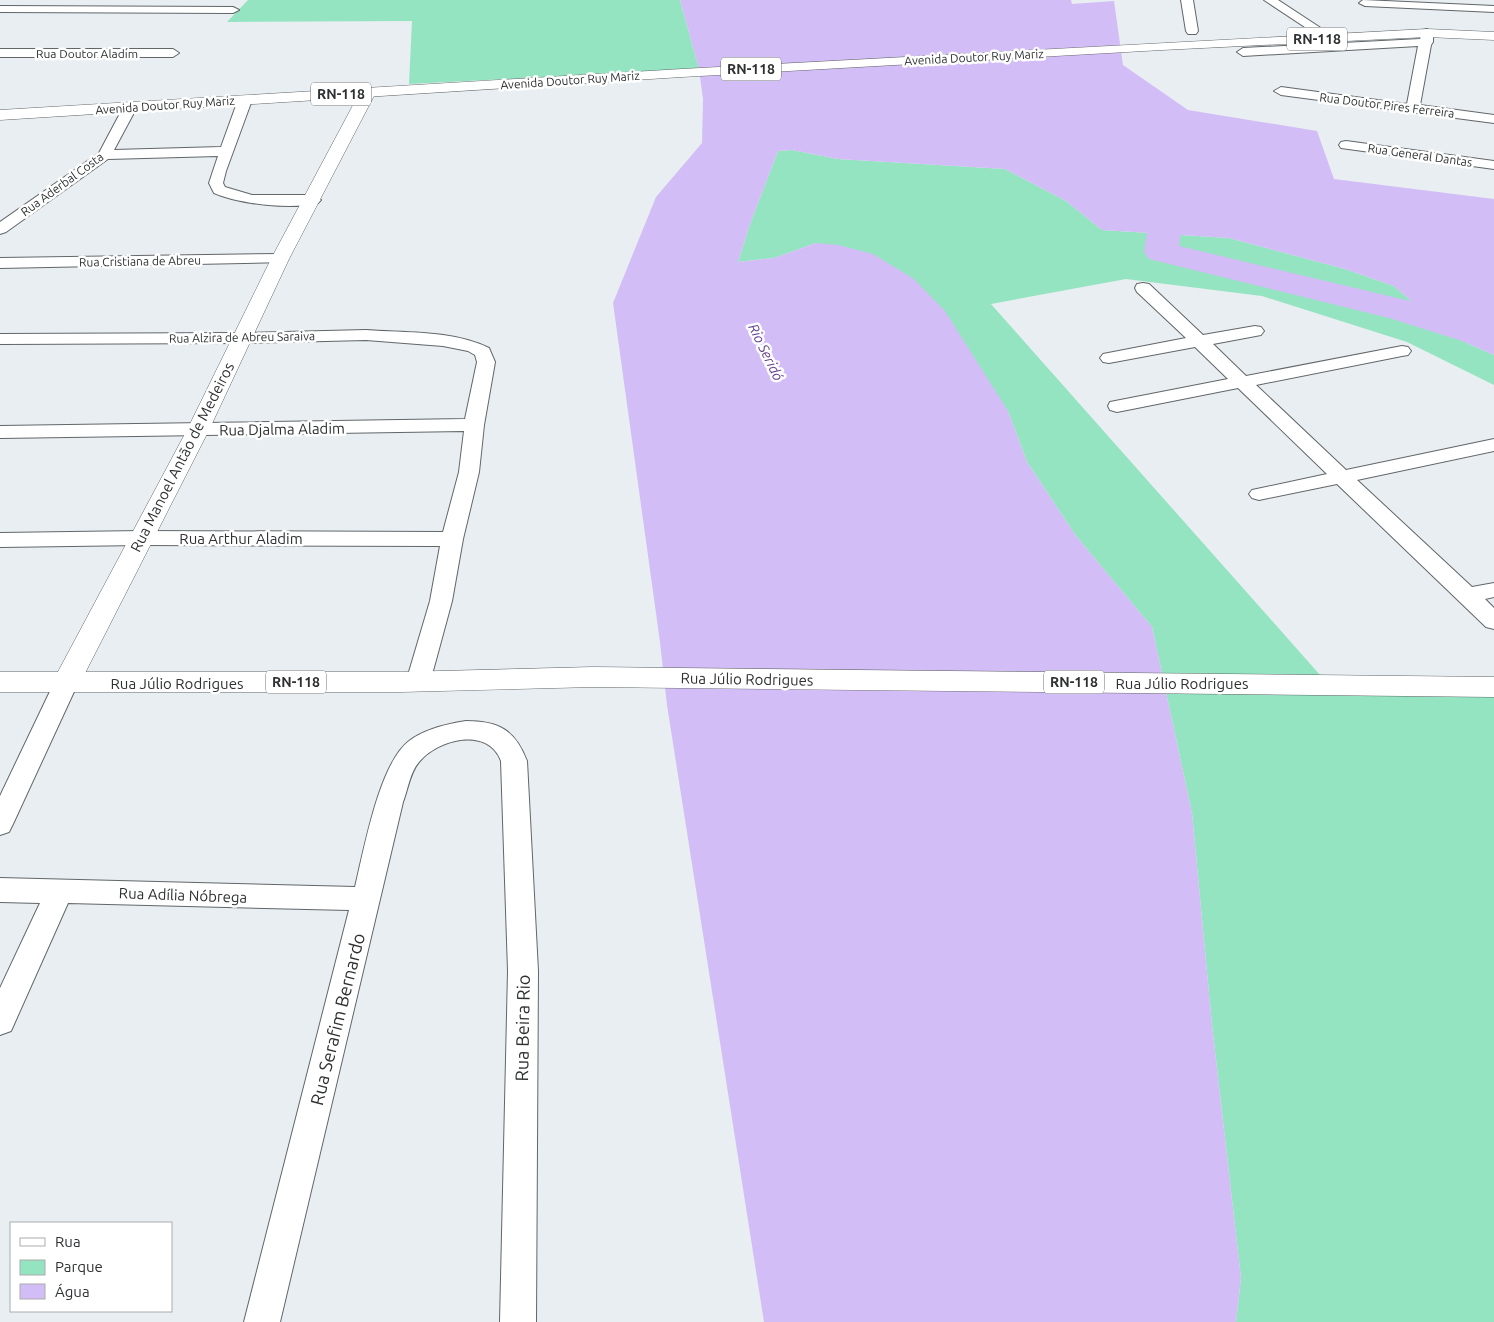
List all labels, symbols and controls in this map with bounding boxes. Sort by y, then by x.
road number: RN-118 [1287,28,1347,50]
street label: Rua Doutor Aladim [36,47,138,60]
street label: Avenida Doutor Ruy Mariz [904,47,1045,67]
road number: RN-118 [721,58,781,80]
street label: Avenida Doutor Ruy Mariz [500,69,641,91]
road number: RN-118 [311,82,371,106]
street label: Rua Doutor Pires Ferreira [1319,90,1455,120]
street label: Avenida Doutor Ruy Mariz [95,94,236,116]
street label: Rua General Dantas [1367,141,1473,169]
street label: Rua Aderbal Costa [18,150,106,218]
street label: Rua Cristiana de Abreu [79,253,201,269]
water label: Rio Seridó [745,321,787,383]
street label: Rua Alzira de Abreu Saraiva [169,329,315,345]
street label: Rua Manoel Antão de Medeiros [127,359,237,555]
street label: Rua Djalma Aladim [219,419,345,439]
street label: Rua Arthur Aladim [179,530,303,547]
street label: Rua Júlio Rodrigues [680,669,814,689]
road number: RN-118 [266,670,326,694]
road number: RN-118 [1044,670,1104,694]
street label: Rua Júlio Rodrigues [111,675,243,692]
street label: Rua Júlio Rodrigues [1116,675,1248,692]
street label: Rua Adília Nóbrega [119,884,247,906]
street label: Rua Serafim Bernardo [306,931,368,1107]
street label: Rua Beira Rio [511,974,533,1082]
legend [10,1222,172,1312]
text: Rua [55,1233,81,1250]
text: Parque [55,1258,103,1275]
text: Água [55,1283,90,1300]

